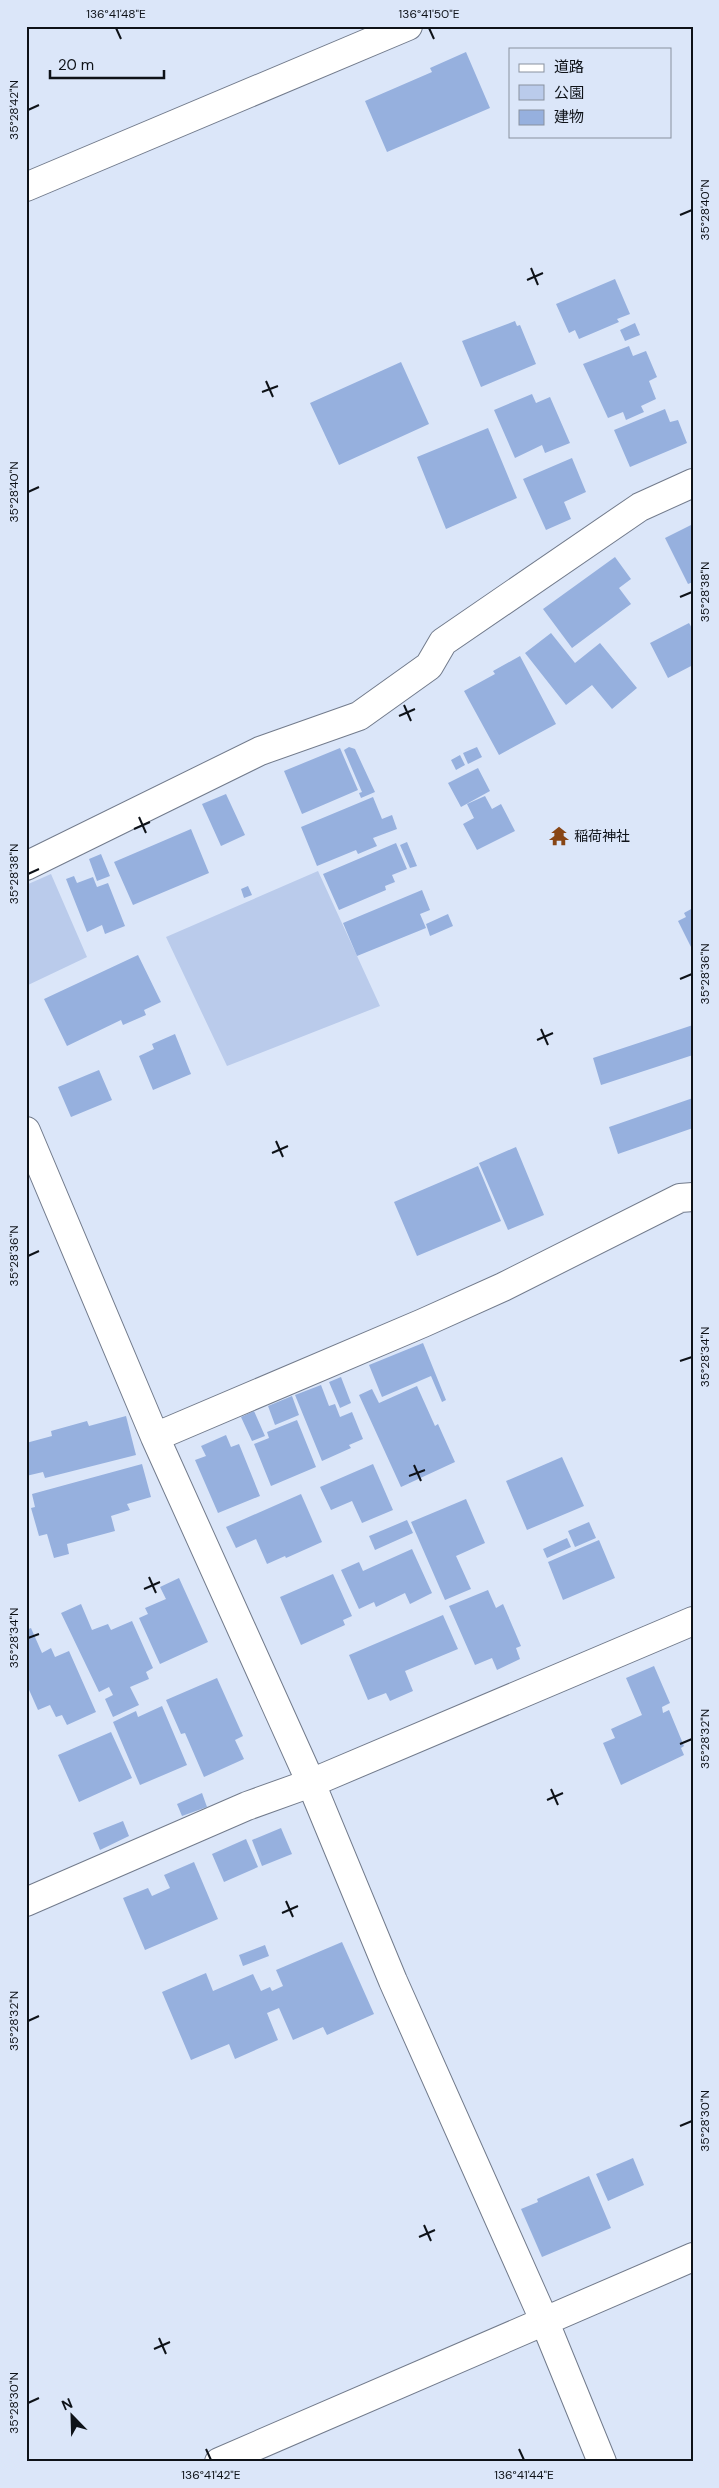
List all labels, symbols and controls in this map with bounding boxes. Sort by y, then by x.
text: 136°41'48"E [86,6,146,22]
text: 136°41'50"E [399,6,460,22]
scale bar [50,48,164,80]
legend [509,48,672,138]
text: 20 m [58,55,94,75]
text: 道路 [554,57,584,77]
text: 35°28'42"N [6,80,22,140]
text: 公園 [554,83,584,103]
text: 建物 [554,107,584,127]
text: 35°28'40"N [697,179,713,241]
text: 35°28'40"N [6,461,22,523]
text: 35°28'38"N [697,562,713,622]
temple icon: 稲荷神社 [548,825,570,847]
place label: 稲荷神社 [574,827,630,845]
text: 35°28'38"N [6,844,22,904]
text: 35°28'36"N [697,944,713,1004]
text: 35°28'36"N [6,1226,22,1286]
text: 35°28'34"N [697,1327,713,1387]
text: 35°28'34"N [6,1608,22,1668]
text: 35°28'32"N [697,1709,713,1769]
text: 35°28'32"N [6,1991,22,2051]
text: 35°28'30"N [697,2090,713,2152]
text: 35°28'30"N [6,2372,22,2434]
north arrow [48,2390,98,2440]
text: N [59,2394,75,2414]
text: 136°41'42"E [181,2467,241,2483]
text: 136°41'44"E [494,2467,554,2483]

